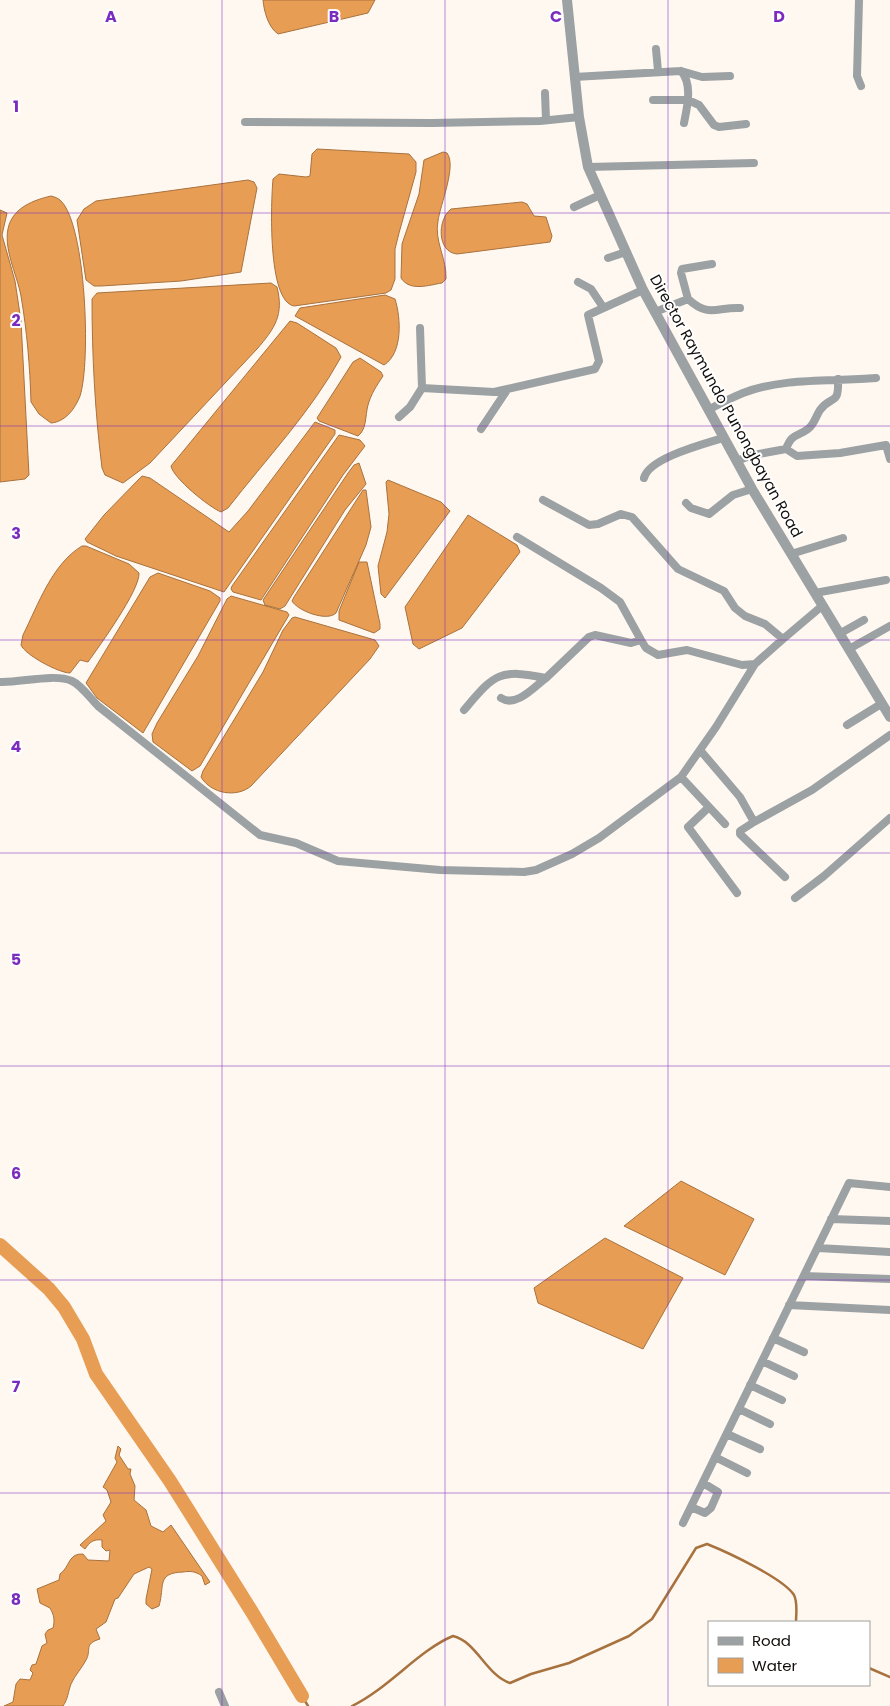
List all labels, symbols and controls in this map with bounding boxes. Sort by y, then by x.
text: A [105,5,117,28]
text: B [329,5,339,28]
text: C [550,5,562,28]
text: D [773,5,785,28]
text: 1 [13,95,19,118]
street label: Director Raymundo Punongbayan Road [645,270,808,541]
text: 2 [11,309,21,332]
text: 3 [11,522,21,545]
text: 4 [11,735,22,758]
text: 5 [11,948,21,971]
text: 6 [11,1162,21,1185]
text: 7 [12,1375,21,1398]
text: 8 [11,1588,21,1611]
legend [708,1621,870,1686]
text: Road [752,1630,791,1651]
text: Water [752,1655,798,1676]

